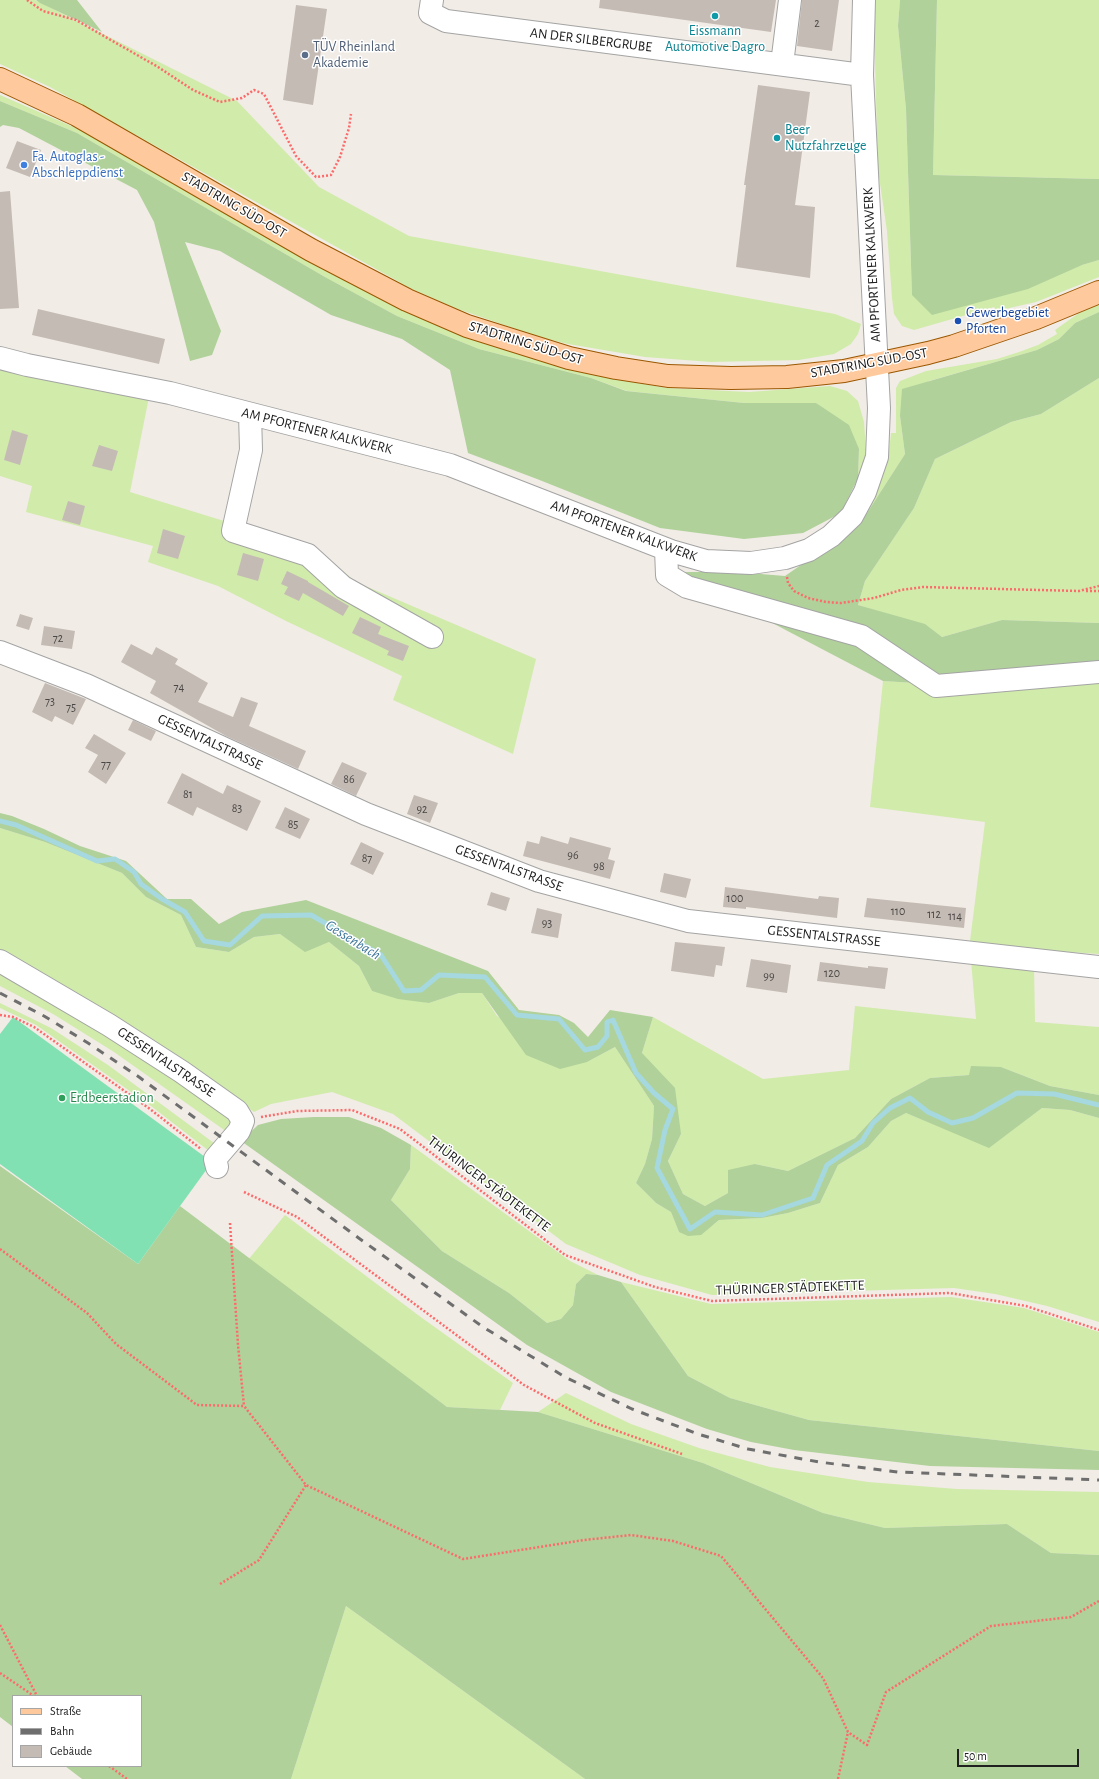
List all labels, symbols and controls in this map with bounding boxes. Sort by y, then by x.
marker: Eissmann Automotive Dagro [710,11,720,21]
house number: 2 [814,16,820,30]
place label: Eissmann Automotive Dagro [665,23,765,56]
street label: AN DER SILBERGRUBE [529,24,653,56]
place label: TÜV Rheinland Akademie [313,39,395,72]
marker: TÜV Rheinland Akademie [300,50,310,60]
place label: Beer Nutzfahrzeuge [785,122,866,154]
marker: Beer Nutzfahrzeuge [772,133,782,143]
place label: Fa. Autoglas - Abschleppdienst [32,149,123,182]
marker: Fa. Autoglas - Abschleppdienst [19,160,29,170]
street label: STADTRING SÜD-OST [179,168,289,242]
street label: AM PFORTENER KALKWERK [860,187,884,343]
place label: Gewerbegebiet Pforten [966,305,1049,338]
marker: Gewerbegebiet Pforten [953,316,963,326]
street label: STADTRING SÜD-OST [467,318,585,368]
street label: STADTRING SÜD-OST [809,344,929,382]
street label: AM PFORTENER KALKWERK [240,404,394,458]
street label: AM PFORTENER KALKWERK [548,497,700,565]
house number: 72 [53,631,63,645]
house number: 74 [174,680,184,694]
house number: 73 [45,694,55,708]
house number: 75 [66,700,76,714]
street label: GESSENTALSTRASSE [155,710,265,774]
house number: 77 [101,757,111,771]
house number: 86 [343,772,355,786]
house number: 81 [183,787,193,801]
house number: 83 [232,801,242,815]
house number: 92 [416,802,428,816]
house number: 85 [288,817,298,831]
street label: GESSENTALSTRASSE [453,841,565,895]
house number: 96 [567,848,579,862]
house number: 87 [362,851,372,865]
house number: 98 [593,859,605,873]
house number: 100 [727,891,743,905]
house number: 110 [891,904,905,918]
house number: 112 [927,907,941,921]
house number: 114 [948,909,962,923]
water label: Gessenbach [322,916,384,964]
house number: 93 [542,916,552,930]
street label: GESSENTALSTRASSE [767,922,881,950]
house number: 120 [824,966,840,980]
house number: 99 [763,969,775,983]
street label: GESSENTALSTRASSE [114,1023,218,1101]
place label: Erdbeerstadion [70,1090,154,1106]
marker: Erdbeerstadion [57,1093,67,1103]
street label: THÜRINGER STÄDTEKETTE [425,1133,553,1235]
street label: THÜRINGER STÄDTEKETTE [715,1277,865,1299]
legend [12,1695,142,1767]
text: Straße [50,1705,81,1717]
text: Bahn [50,1725,74,1737]
scale bar [959,1741,1081,1767]
text: Gebäude [50,1745,92,1757]
text: 50 m [964,1750,987,1762]

